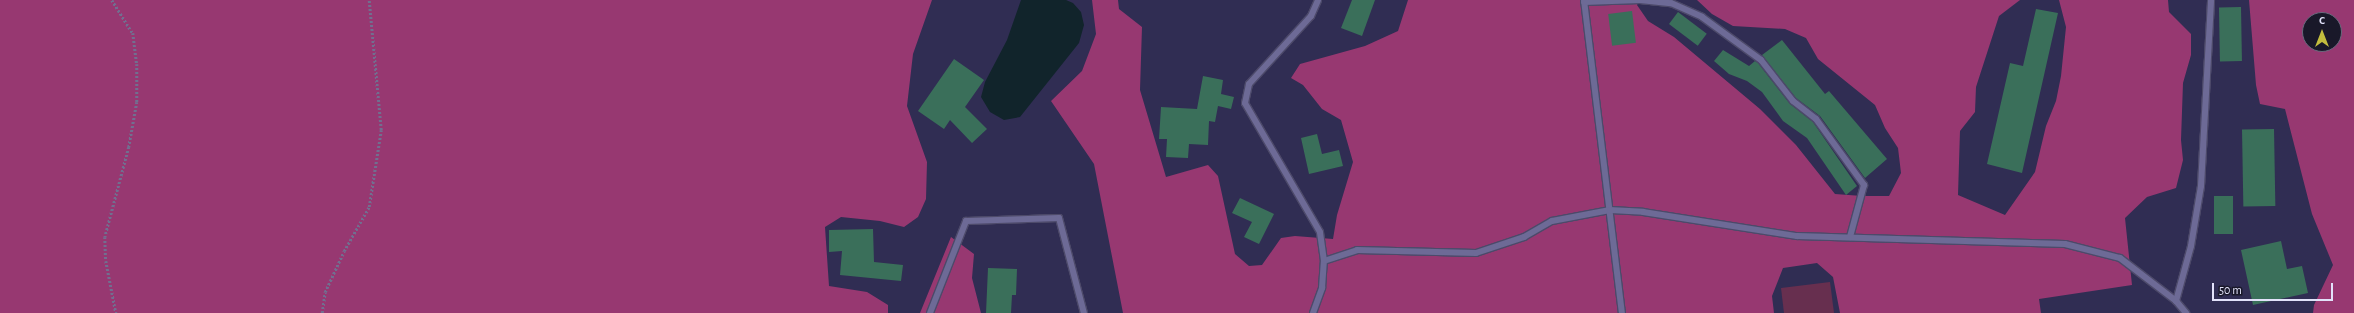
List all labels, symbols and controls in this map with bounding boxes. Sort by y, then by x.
north arrow [2302,12,2342,52]
text: С [2319,15,2325,26]
scale bar [2214,275,2335,301]
text: 50 m [2219,284,2242,296]

